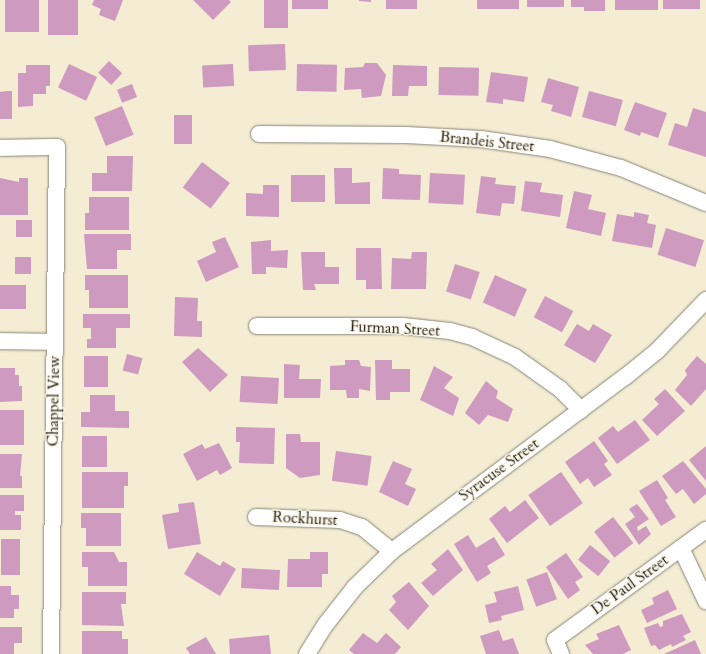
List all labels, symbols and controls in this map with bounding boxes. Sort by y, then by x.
street label: Brandeis Street [439,128,535,156]
street label: Furman Street [350,318,440,340]
street label: Chappel View [44,355,64,447]
street label: Syracuse Street [456,435,542,505]
street label: Rockhurst [272,508,338,530]
street label: De Paul Street [588,551,672,619]

